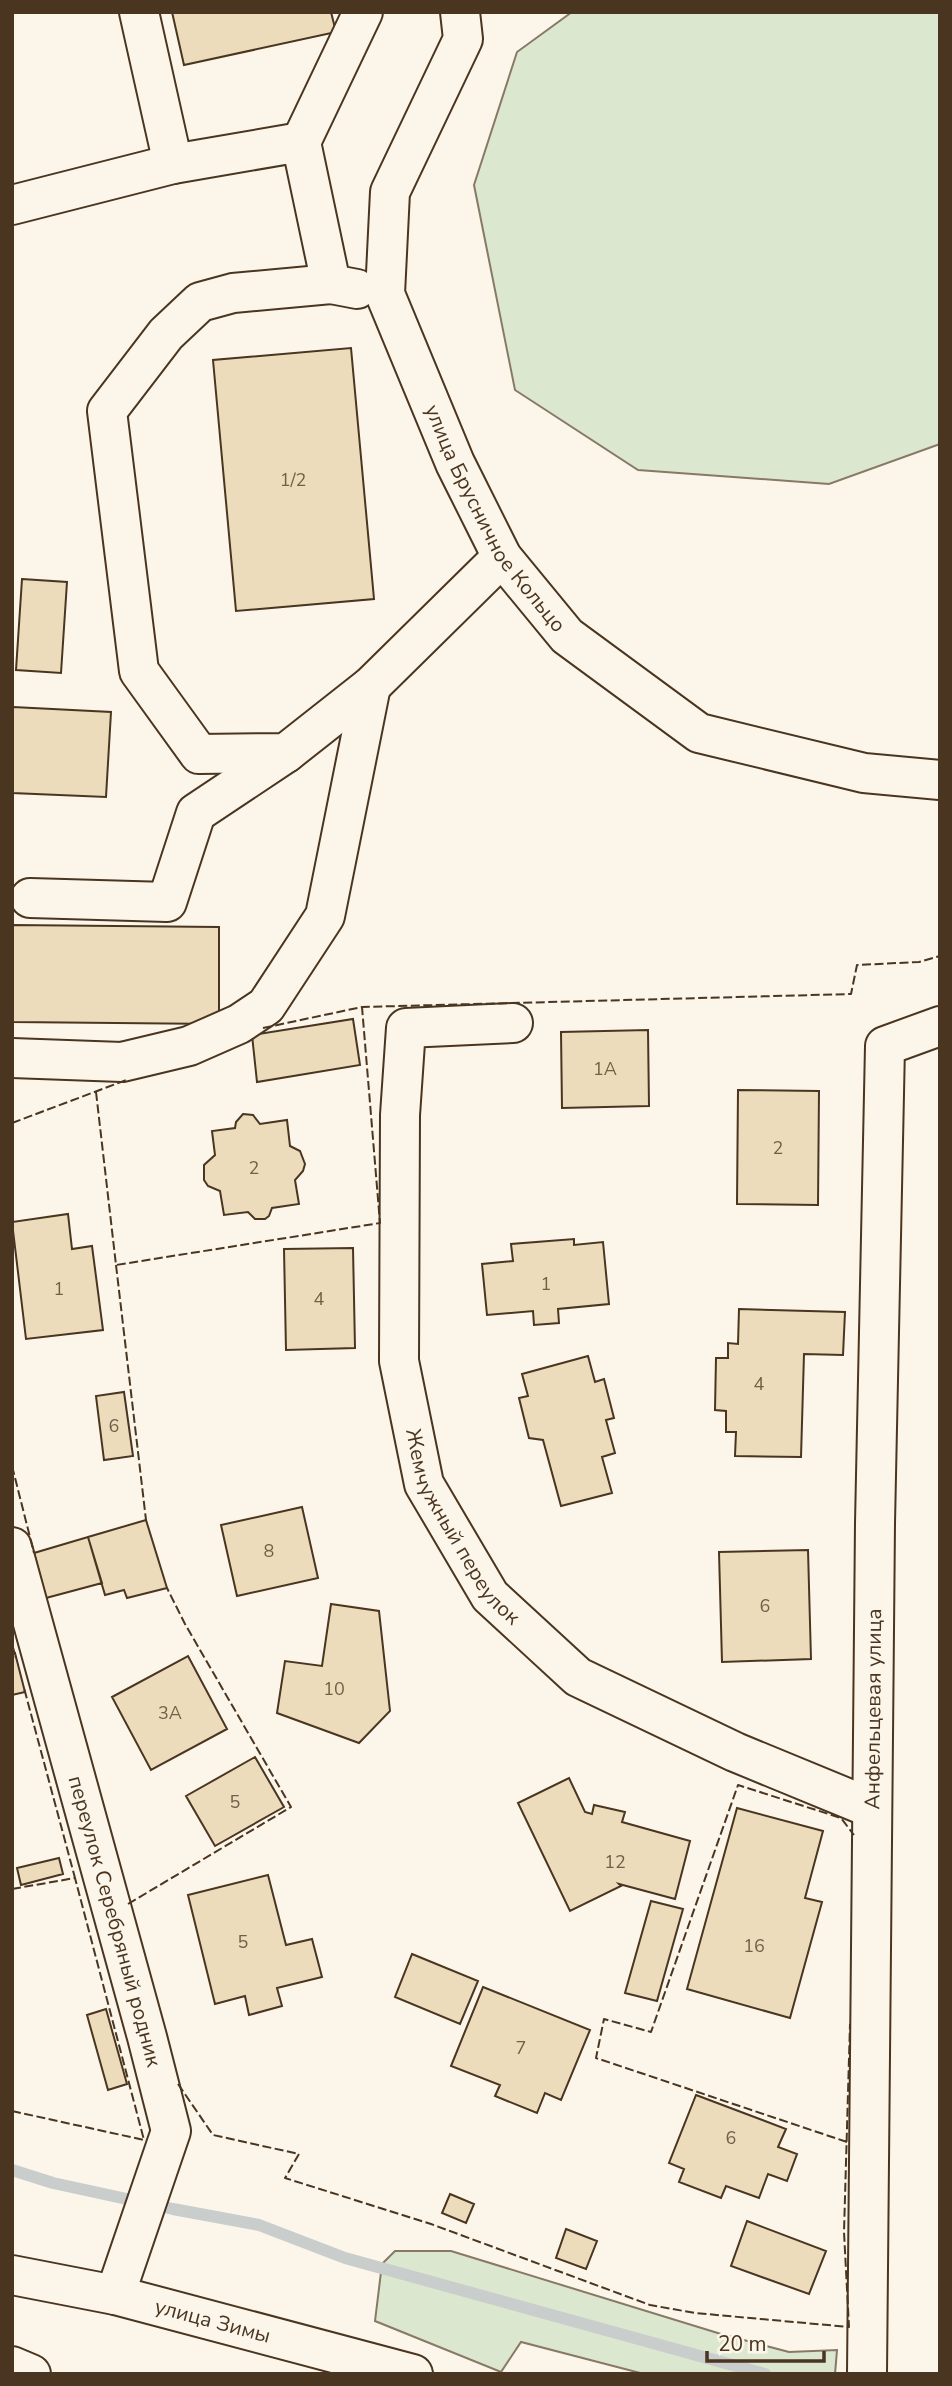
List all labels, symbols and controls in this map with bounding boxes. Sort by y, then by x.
street label: улица Брусничное Кольцо [418,400,572,638]
house number: 1/2 [280,468,306,492]
house number: 1А [593,1057,617,1081]
house number: 2 [773,1136,783,1160]
house number: 2 [249,1156,259,1180]
house number: 1 [541,1272,551,1296]
house number: 1 [54,1277,64,1301]
house number: 4 [314,1287,325,1311]
house number: 4 [754,1372,765,1396]
house number: 6 [109,1414,119,1438]
street label: Жемчужный переулок [399,1426,527,1632]
house number: 8 [264,1539,274,1563]
house number: 6 [760,1594,770,1618]
street label: Анфельцевая улица [858,1608,888,1810]
house number: 10 [323,1677,345,1701]
house number: 3А [158,1701,182,1725]
street label: переулок Серебряный родник [62,1772,168,2071]
house number: 5 [230,1790,240,1814]
house number: 12 [604,1850,626,1874]
house number: 5 [238,1930,248,1954]
house number: 16 [743,1934,765,1958]
house number: 7 [516,2036,526,2060]
house number: 6 [726,2126,736,2150]
street label: улица Зимы [152,2292,274,2350]
scale bar [707,2320,824,2364]
text: 20 m [718,2330,767,2358]

